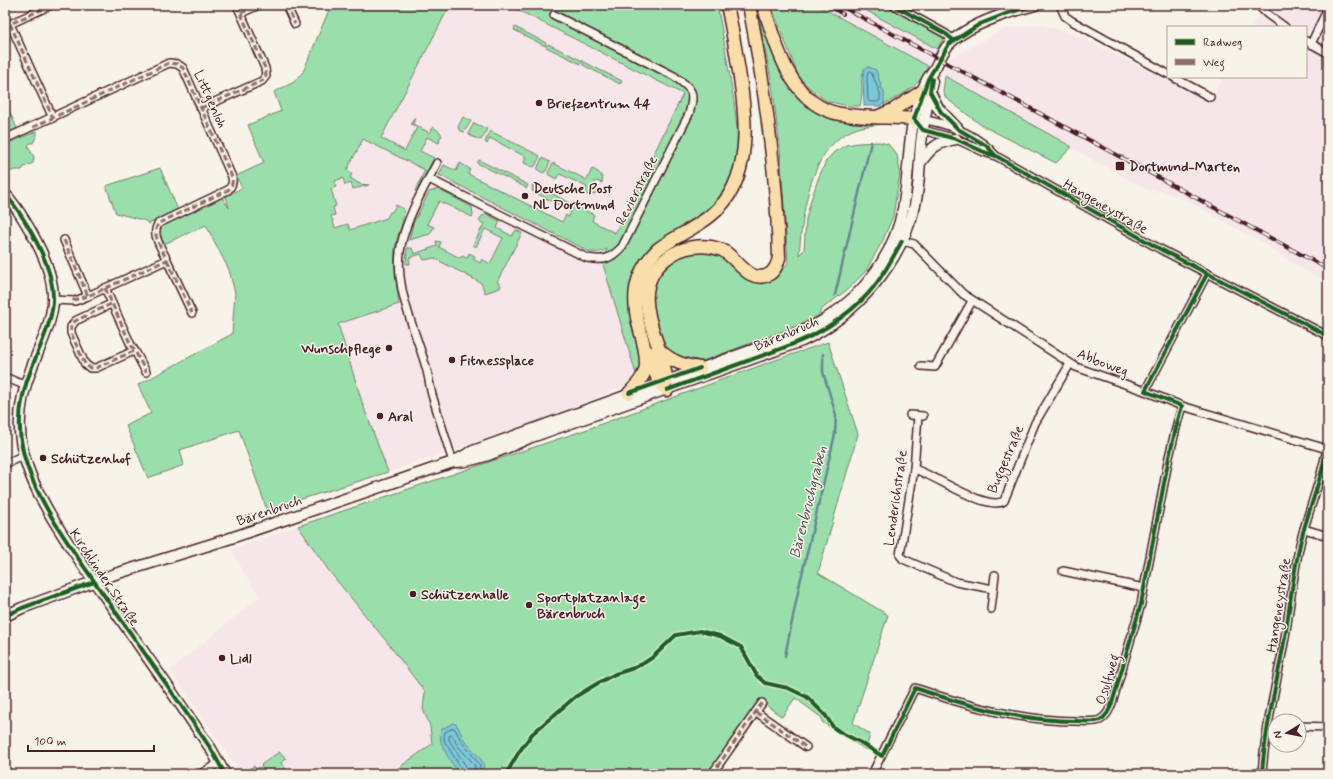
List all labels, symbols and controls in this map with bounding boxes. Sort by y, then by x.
legend [1167,26,1307,78]
text: Radweg [1203,35,1242,51]
text: Weg [1203,55,1225,72]
street label: Littgenloh [189,67,231,131]
place label: Briefzentrum 44 [547,95,651,113]
marker: Briefzentrum 44 [534,98,544,108]
street label: Revierstraße [612,153,662,228]
place label: Dortmund-Marten [1129,158,1240,176]
marker: Dortmund-Marten [1114,160,1126,172]
street label: Hangeneystraße [1059,175,1151,239]
place label: Deutsche Post NL Dortmund [533,180,615,214]
marker: Deutsche Post NL Dortmund [520,191,530,201]
street label: Bärenbruch [752,312,821,356]
place label: Wunschpflege [300,340,381,359]
marker: Wunschpflege [384,343,394,353]
street label: Abboweg [1074,345,1131,381]
place label: Fitnessplace [460,352,534,370]
marker: Fitnessplace [447,355,457,365]
place label: Aral [388,408,413,426]
marker: Aral [375,411,385,421]
street label: Buggestraße [983,422,1030,497]
water label: Bärenbruchgraben [785,443,833,561]
street label: Lenderichstraße [880,449,912,547]
place label: Schützenhof [51,450,131,468]
marker: Schützenhof [38,453,48,463]
street label: Bärenbruch [234,491,305,531]
street label: Kirchlinder Straße [65,526,143,630]
street label: Hangeneystraße [1263,556,1296,654]
place label: Schützenhalle [421,586,509,604]
marker: Schützenhalle [408,589,418,599]
place label: Sportplatzanlage Bärenbruch [537,589,646,623]
marker: Sportplatzanlage Bärenbruch [524,600,534,610]
place label: Lidl [230,650,252,668]
street label: Osulfweg [1092,652,1126,707]
marker: Lidl [217,653,227,663]
north arrow [1267,713,1307,753]
scale bar [28,727,154,753]
text: N [1271,730,1286,739]
text: 100 m [34,734,66,750]

